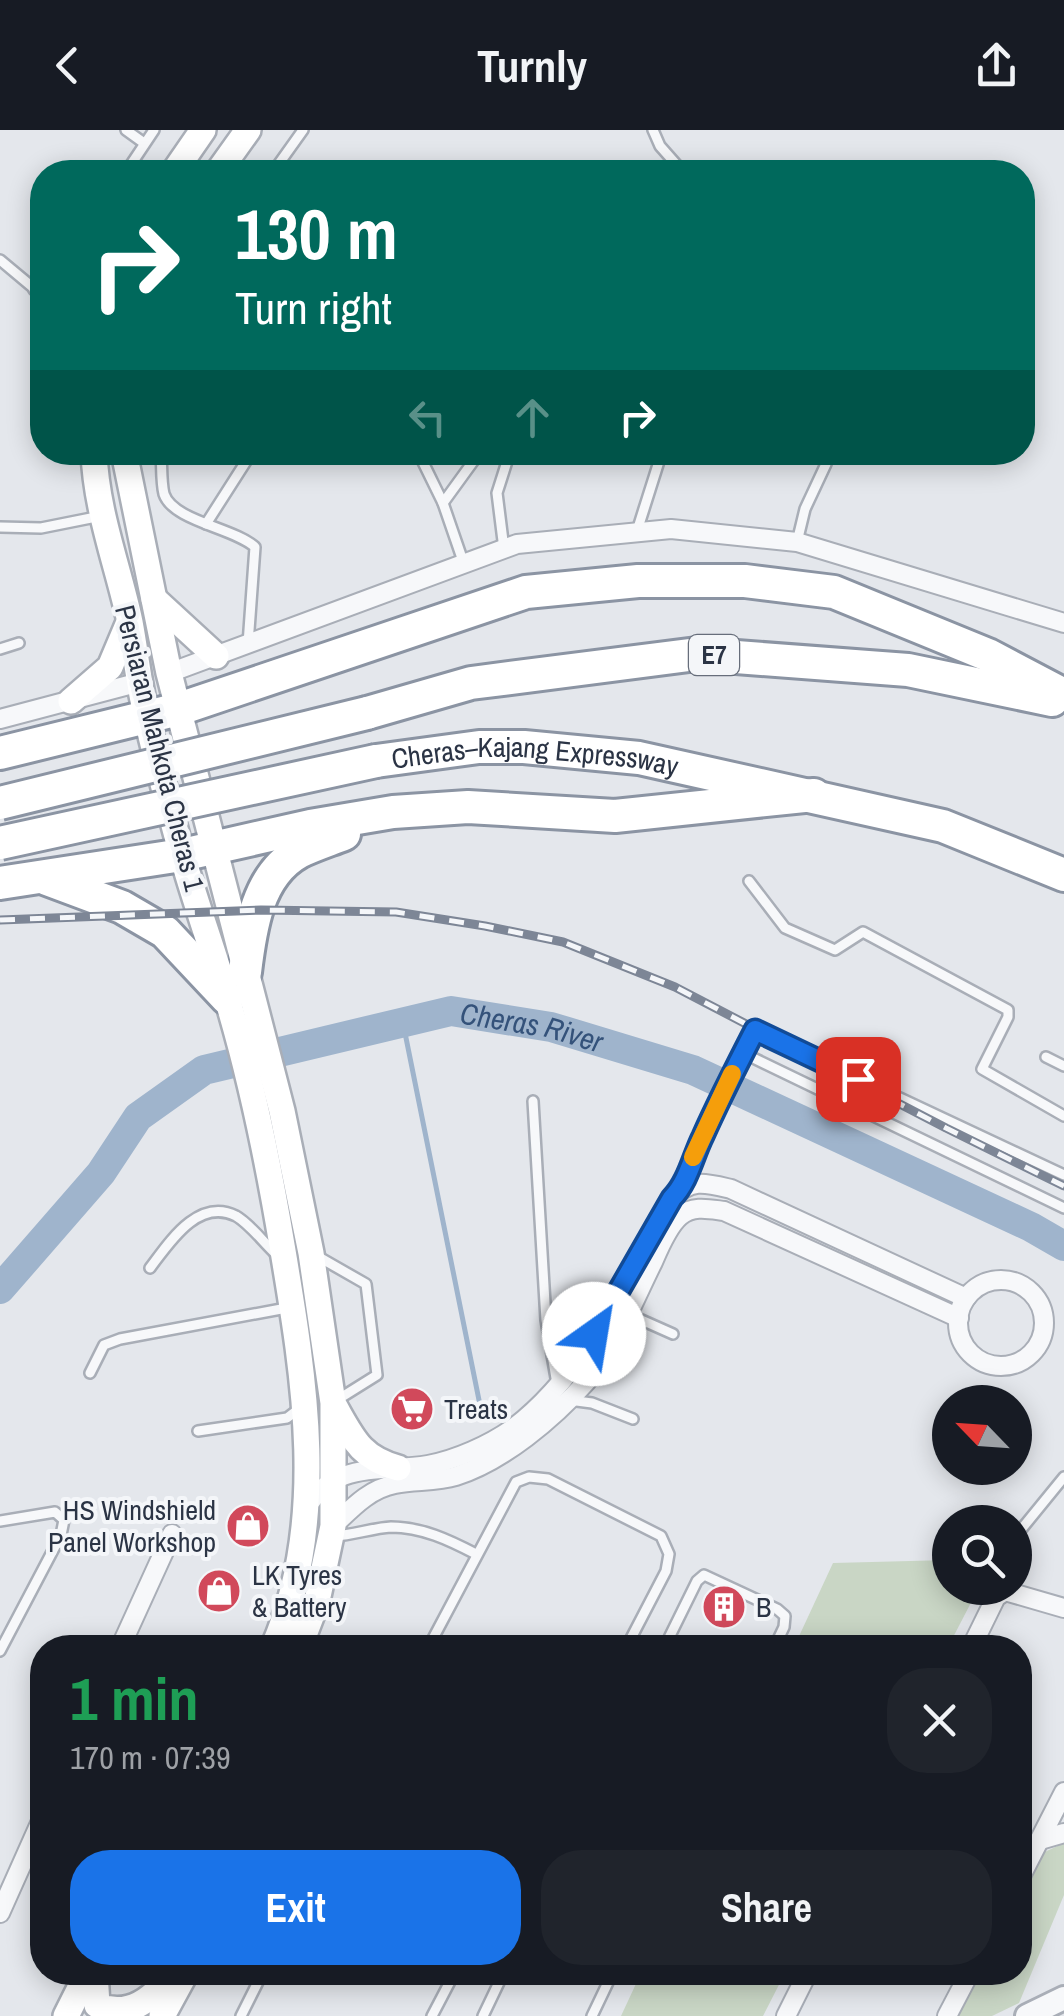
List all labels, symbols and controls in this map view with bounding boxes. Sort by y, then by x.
text: Turnly [477,35,587,96]
icon: back [40,38,95,93]
icon: share [969,38,1024,93]
text: 130 m [235,187,398,281]
icon: right [70,200,200,330]
text: Turn right [235,277,392,338]
icon: left [400,390,455,445]
icon: ahead [505,390,560,445]
icon: right [610,390,665,445]
street label: Persiaran Mahkota Cheras 1 [106,601,214,895]
road number: E7 [689,635,739,675]
street label: Cheras–Kajang Expressway [389,728,683,785]
water label: Cheras River [457,993,609,1062]
pin [816,1037,901,1122]
icon: arrive [831,1052,886,1107]
position arrow [542,1282,646,1386]
north arrow [932,1385,1032,1485]
map controls [932,1385,1032,1605]
supermarket icon: Treats [389,1386,435,1432]
place label: Treats [444,1390,508,1428]
place label: HS Windshield Panel Workshop [48,1491,216,1561]
shop icon: HS Windshield Panel Workshop [225,1503,271,1549]
button: search [932,1505,1032,1605]
place label: LK Tyres & Battery [252,1556,347,1626]
shop icon: LK Tyres & Battery [196,1568,242,1614]
building icon: B [701,1584,747,1630]
place label: B [756,1588,771,1626]
text: 1 min [70,1658,199,1739]
button: close [887,1668,992,1773]
text: 170 m · 07:39 [70,1736,230,1779]
button: Exit [70,1850,521,1965]
button: Share [541,1850,992,1965]

